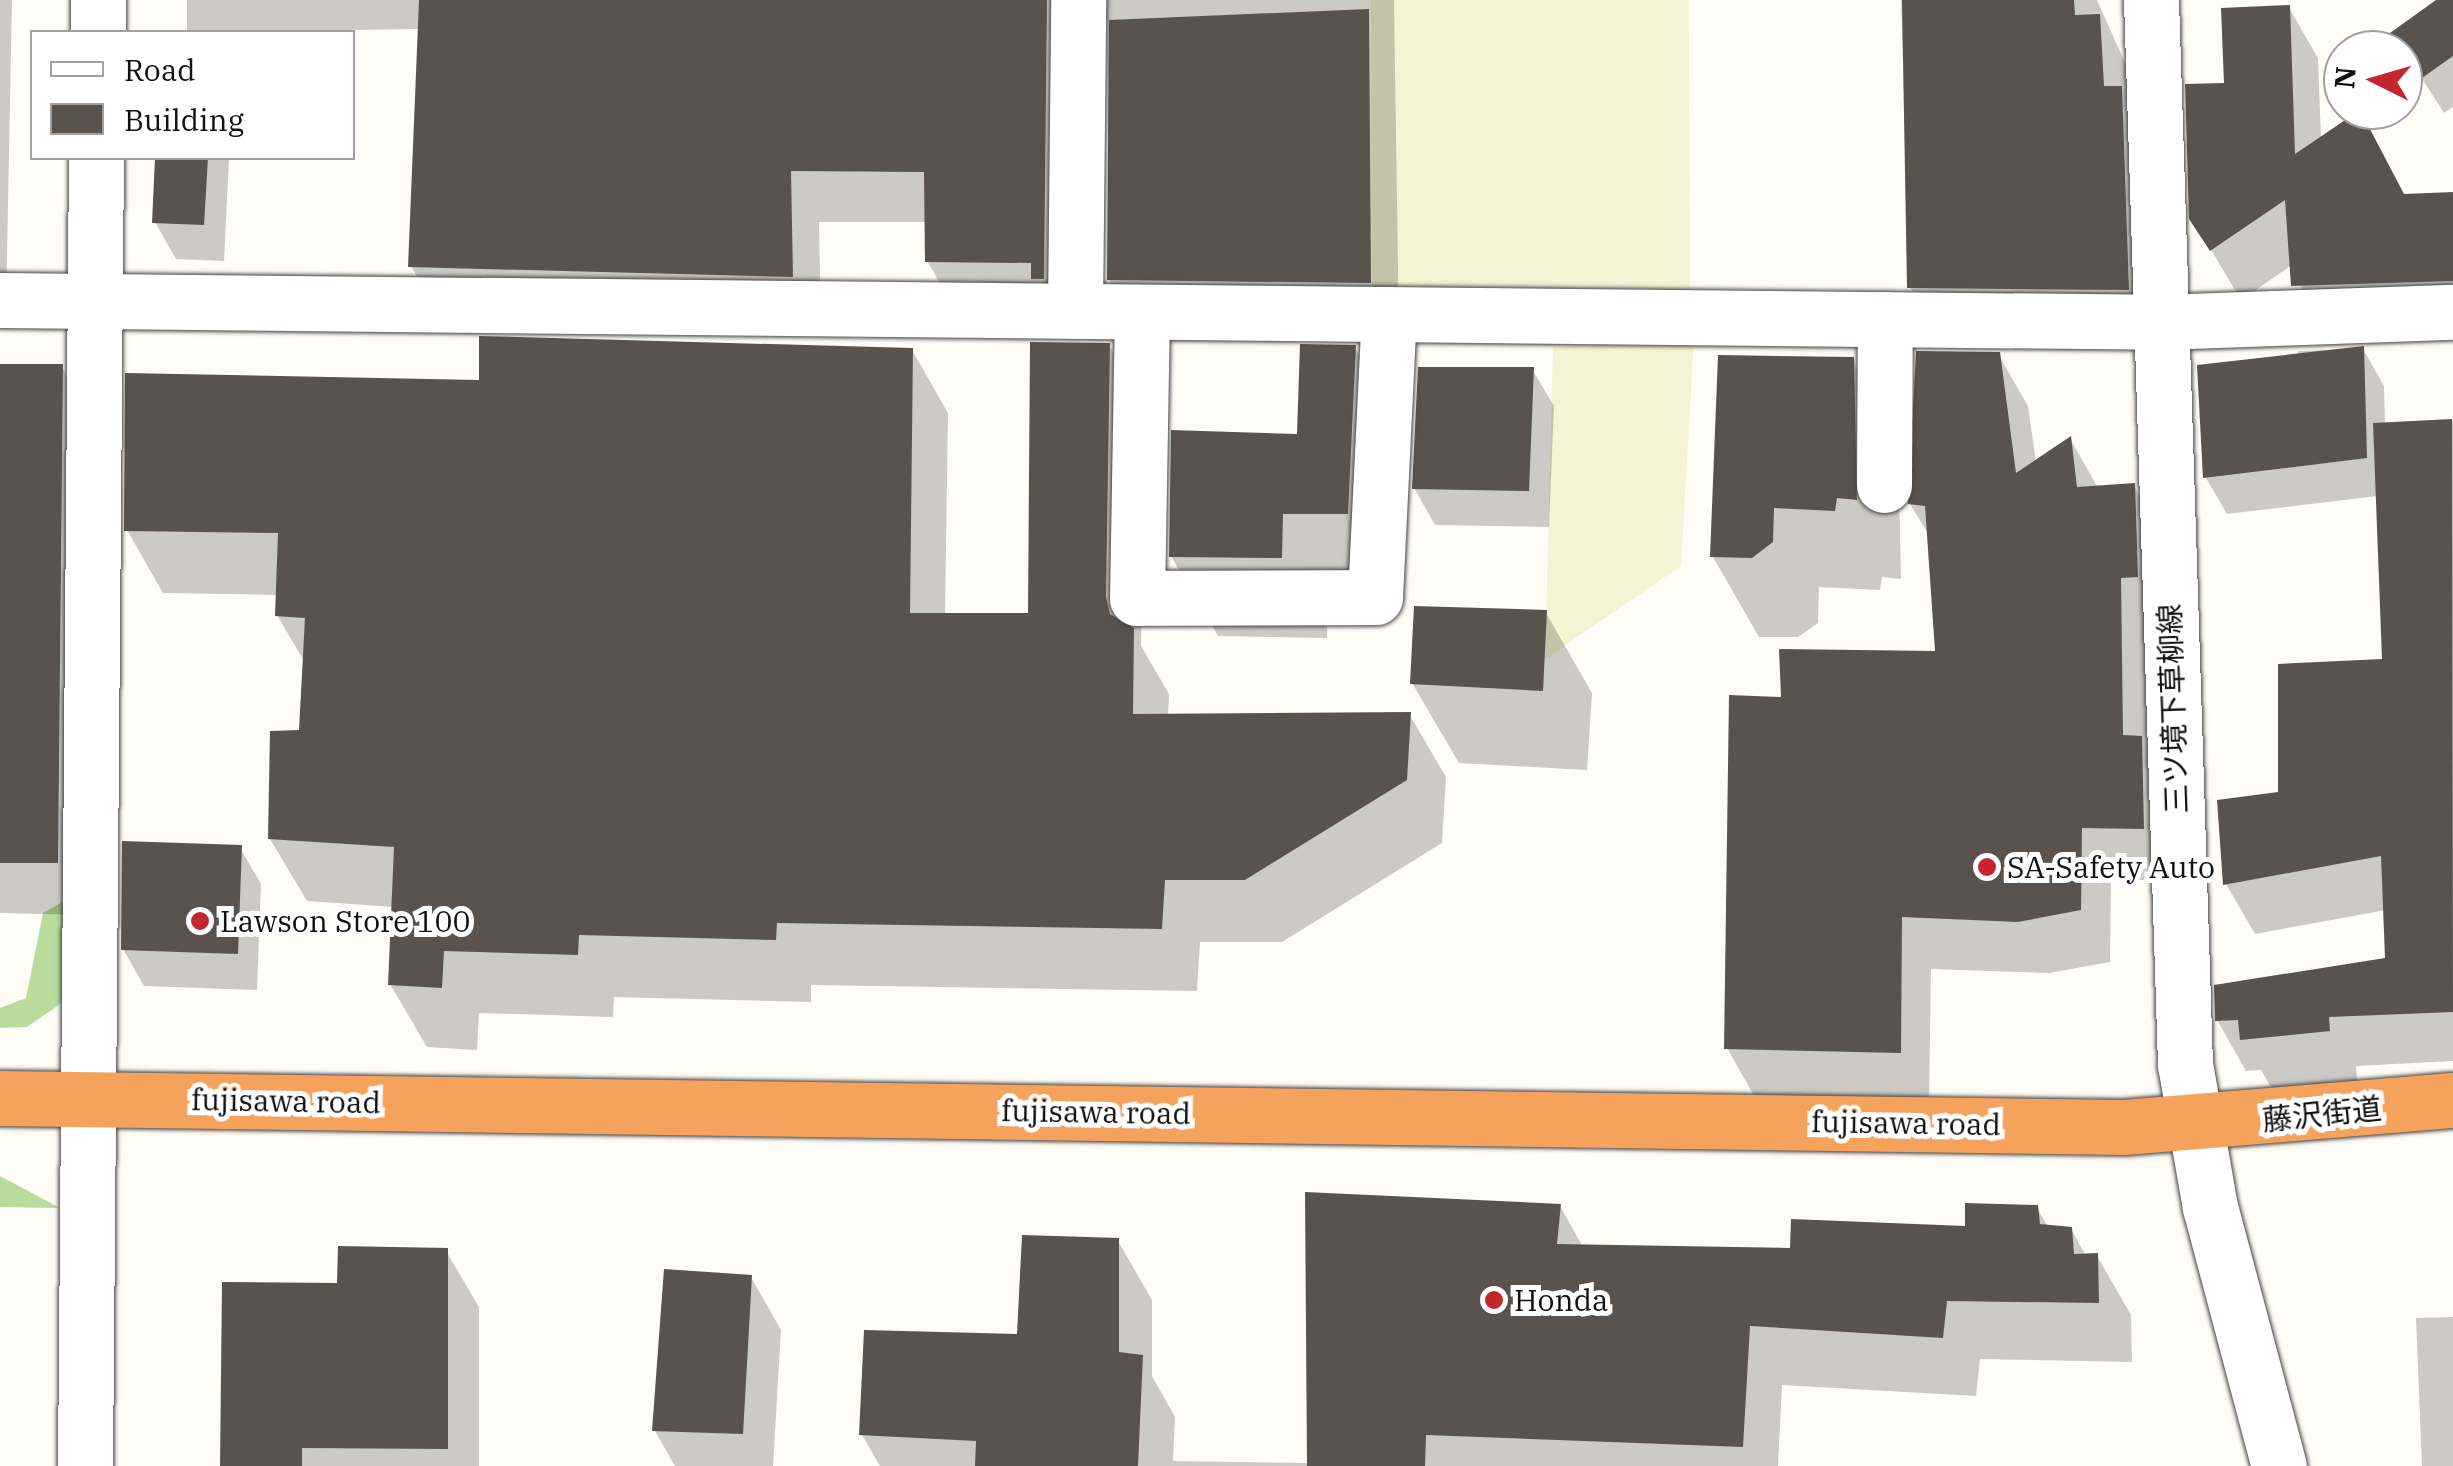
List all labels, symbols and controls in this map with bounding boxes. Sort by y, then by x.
legend [30,30,355,160]
north arrow [2323,30,2423,130]
text: Road [124,50,196,89]
text: N [2325,65,2364,90]
text: Building [124,100,244,139]
street label: 三ツ境下草柳線 [2151,603,2195,815]
place label: SA-Safety Auto [2007,849,2215,885]
marker: SA-Safety Auto [1976,856,1998,878]
place label: Lawson Store 100 [220,903,470,939]
marker: Lawson Store 100 [189,910,211,932]
street label: fujisawa road [191,1081,381,1121]
street label: 藤沢街道 [2260,1090,2384,1138]
street label: fujisawa road [1001,1092,1191,1132]
street label: fujisawa road [1811,1103,2001,1143]
place label: Honda [1514,1282,1608,1318]
marker: Honda [1483,1289,1505,1311]

